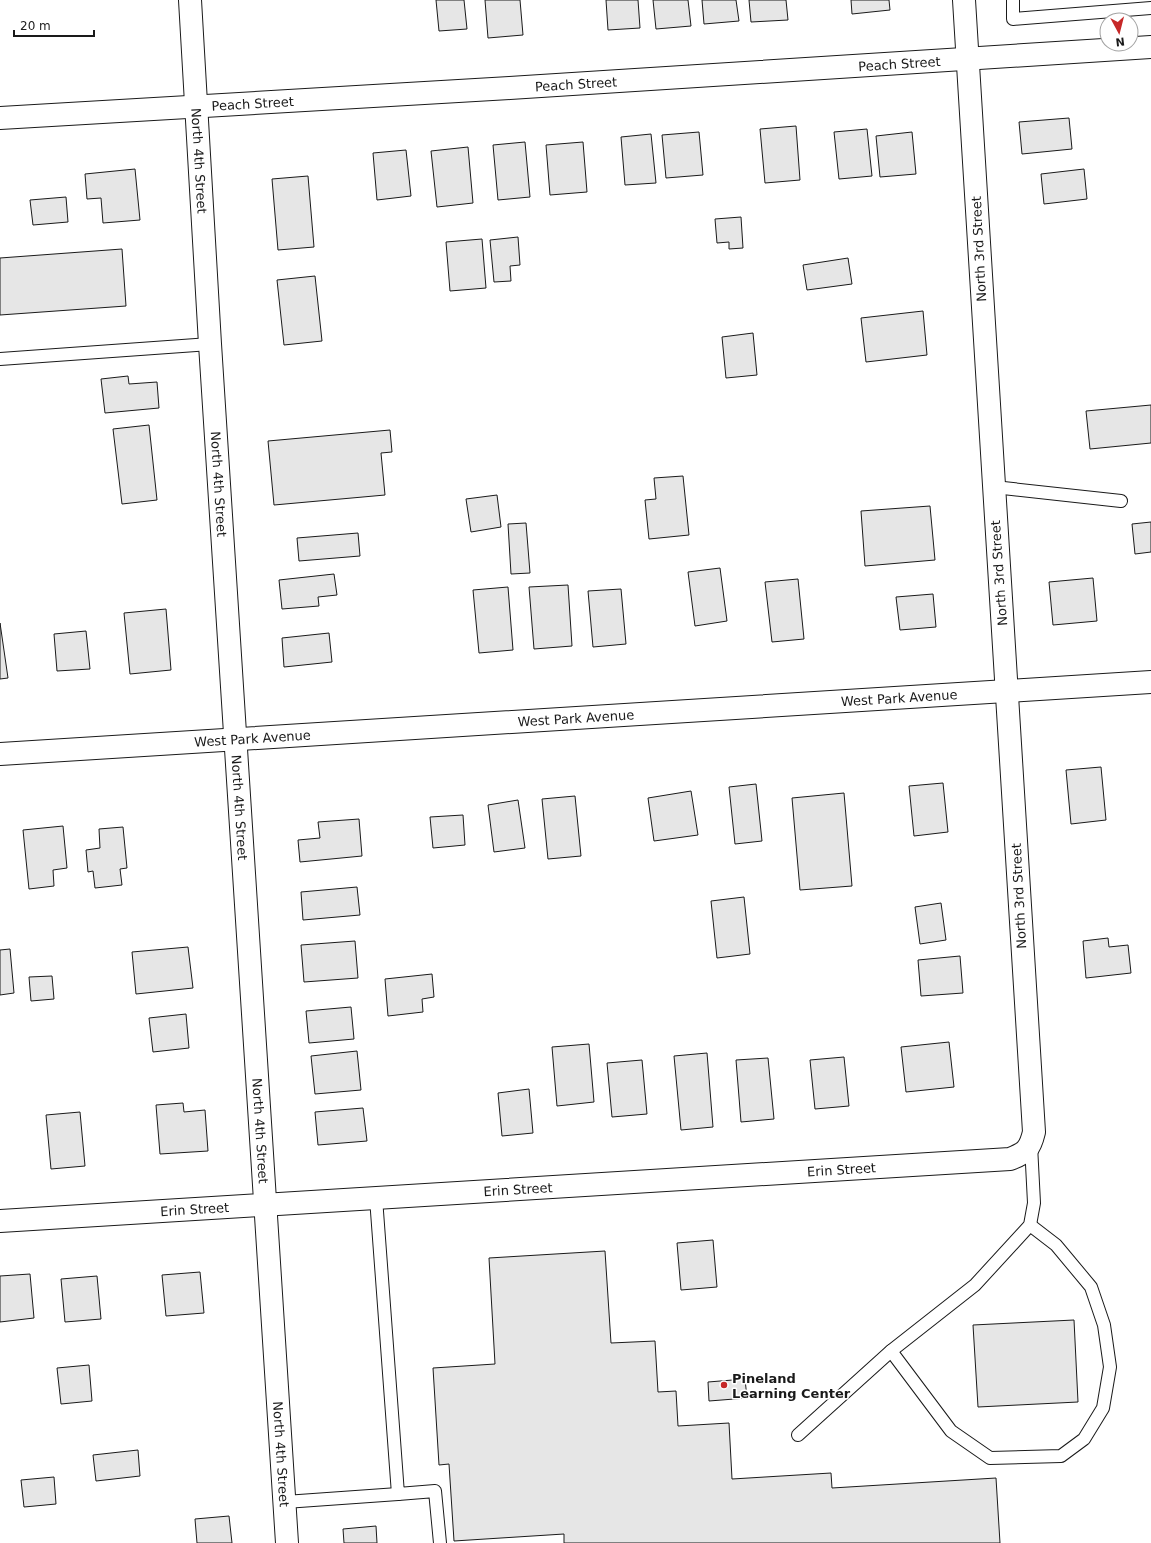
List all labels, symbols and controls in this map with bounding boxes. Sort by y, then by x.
scale bar [14,12,94,38]
north arrow [1099,12,1139,52]
text: 20 m [20,19,51,33]
text: N [1115,34,1126,48]
street label: Peach Street [858,53,941,74]
street label: Peach Street [534,74,618,94]
street label: Peach Street [211,93,294,113]
street label: North 4th Street [189,107,210,214]
street label: North 3rd Street [969,196,989,302]
street label: North 4th Street [208,431,230,537]
street label: North 3rd Street [988,520,1010,626]
street label: West Park Avenue [841,687,958,709]
street label: West Park Avenue [517,707,635,729]
street label: West Park Avenue [194,727,311,749]
street label: North 4th Street [229,754,251,861]
street label: North 3rd Street [1009,843,1029,949]
street label: North 4th Street [250,1077,271,1184]
street label: Erin Street [806,1160,876,1179]
street label: Erin Street [483,1180,553,1199]
street label: Erin Street [160,1199,230,1219]
place label: Pineland Learning Center [732,1371,851,1401]
marker: Pineland Learning Center [719,1380,729,1390]
street label: North 4th Street [270,1401,292,1507]

